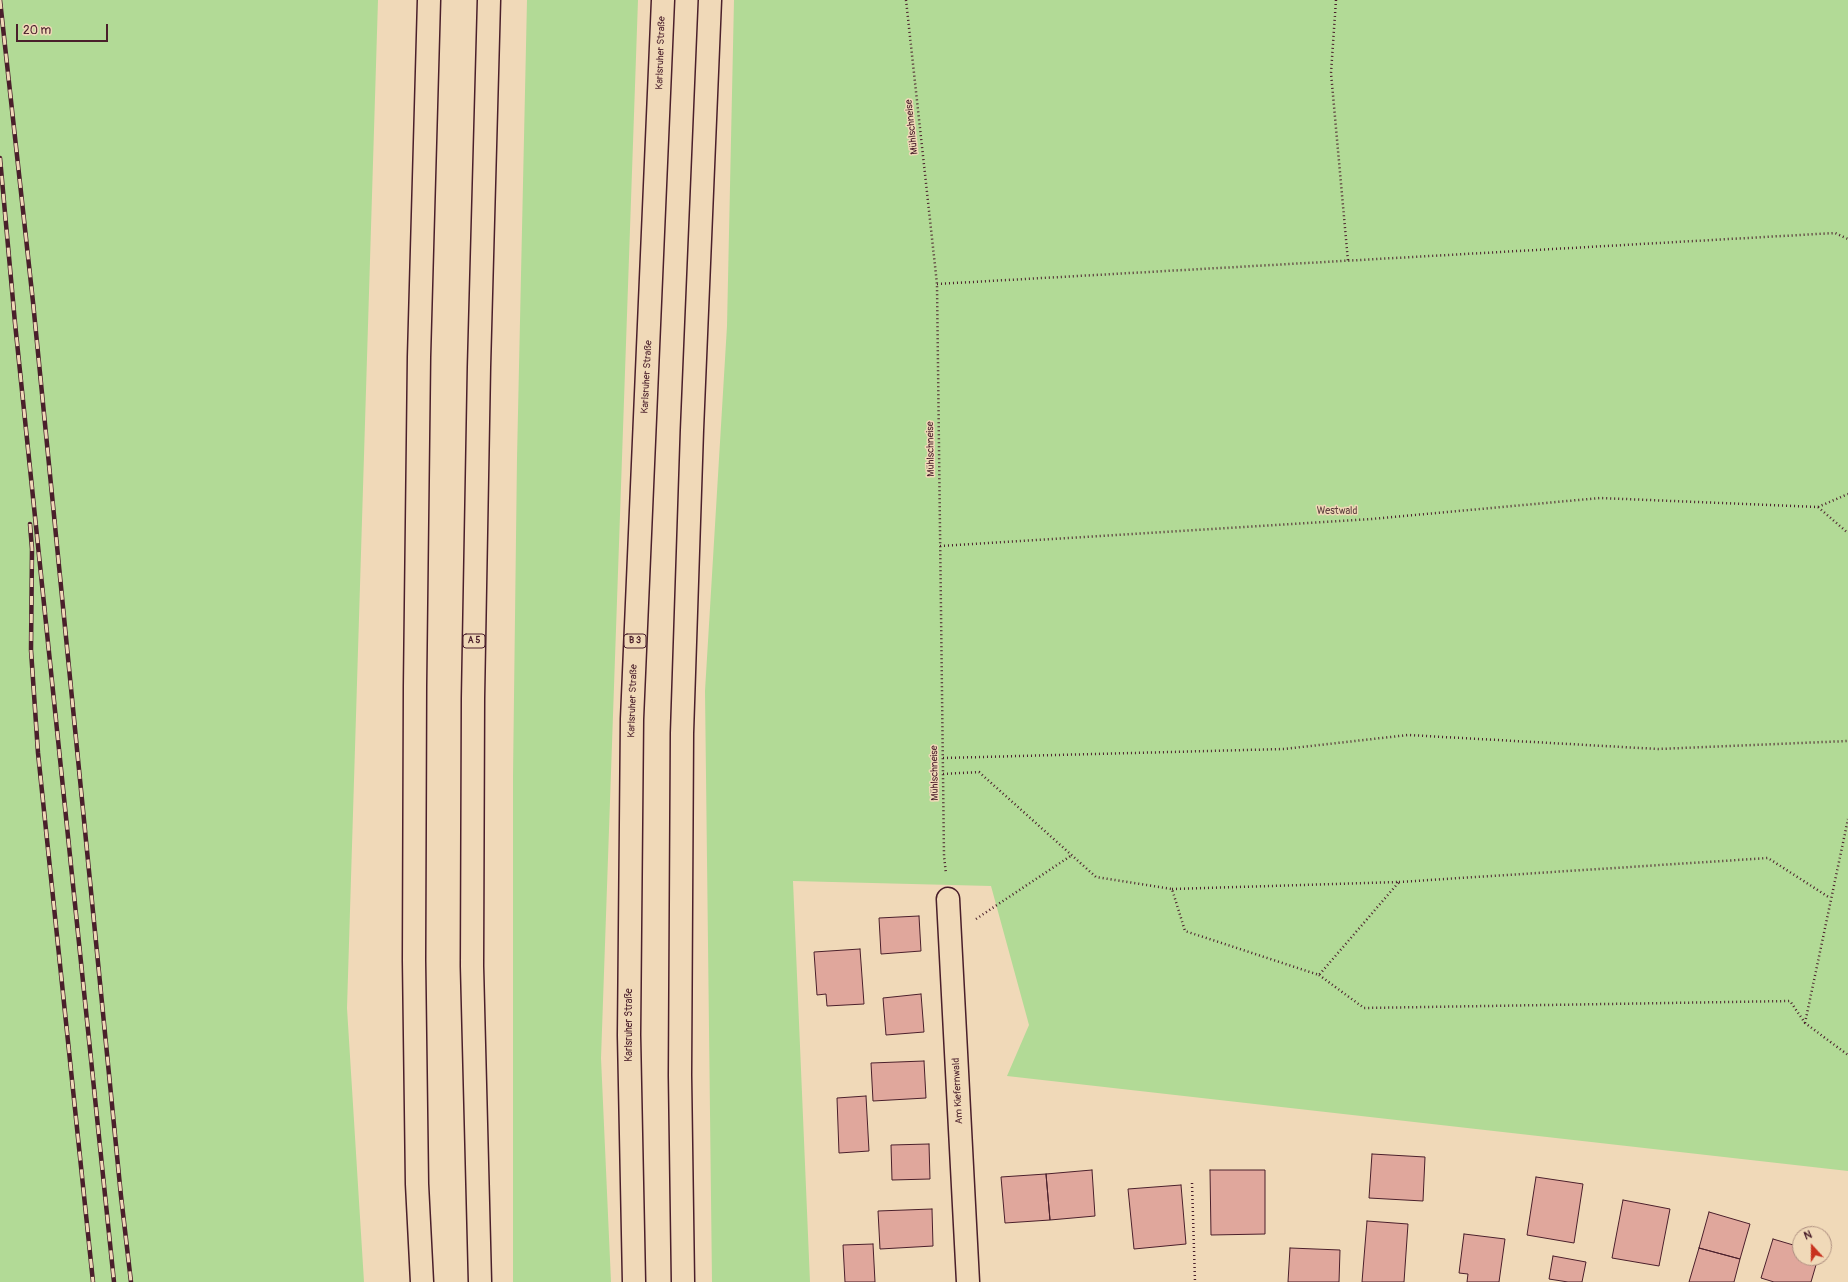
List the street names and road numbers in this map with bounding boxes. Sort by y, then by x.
street label: Karlsruher Straße [654,16,668,90]
street label: Mühlschneise [903,99,921,155]
street label: Karlsruher Straße [639,340,655,414]
street label: Mühlschneise [925,421,937,477]
road number: A 5 [463,634,485,648]
road number: B 3 [624,634,646,648]
street label: Karlsruher Straße [626,664,640,738]
street label: Mühlschneise [929,745,941,801]
street label: Karlsruher Straße [623,988,635,1062]
street label: Am Kiefernwald [950,1058,966,1124]

